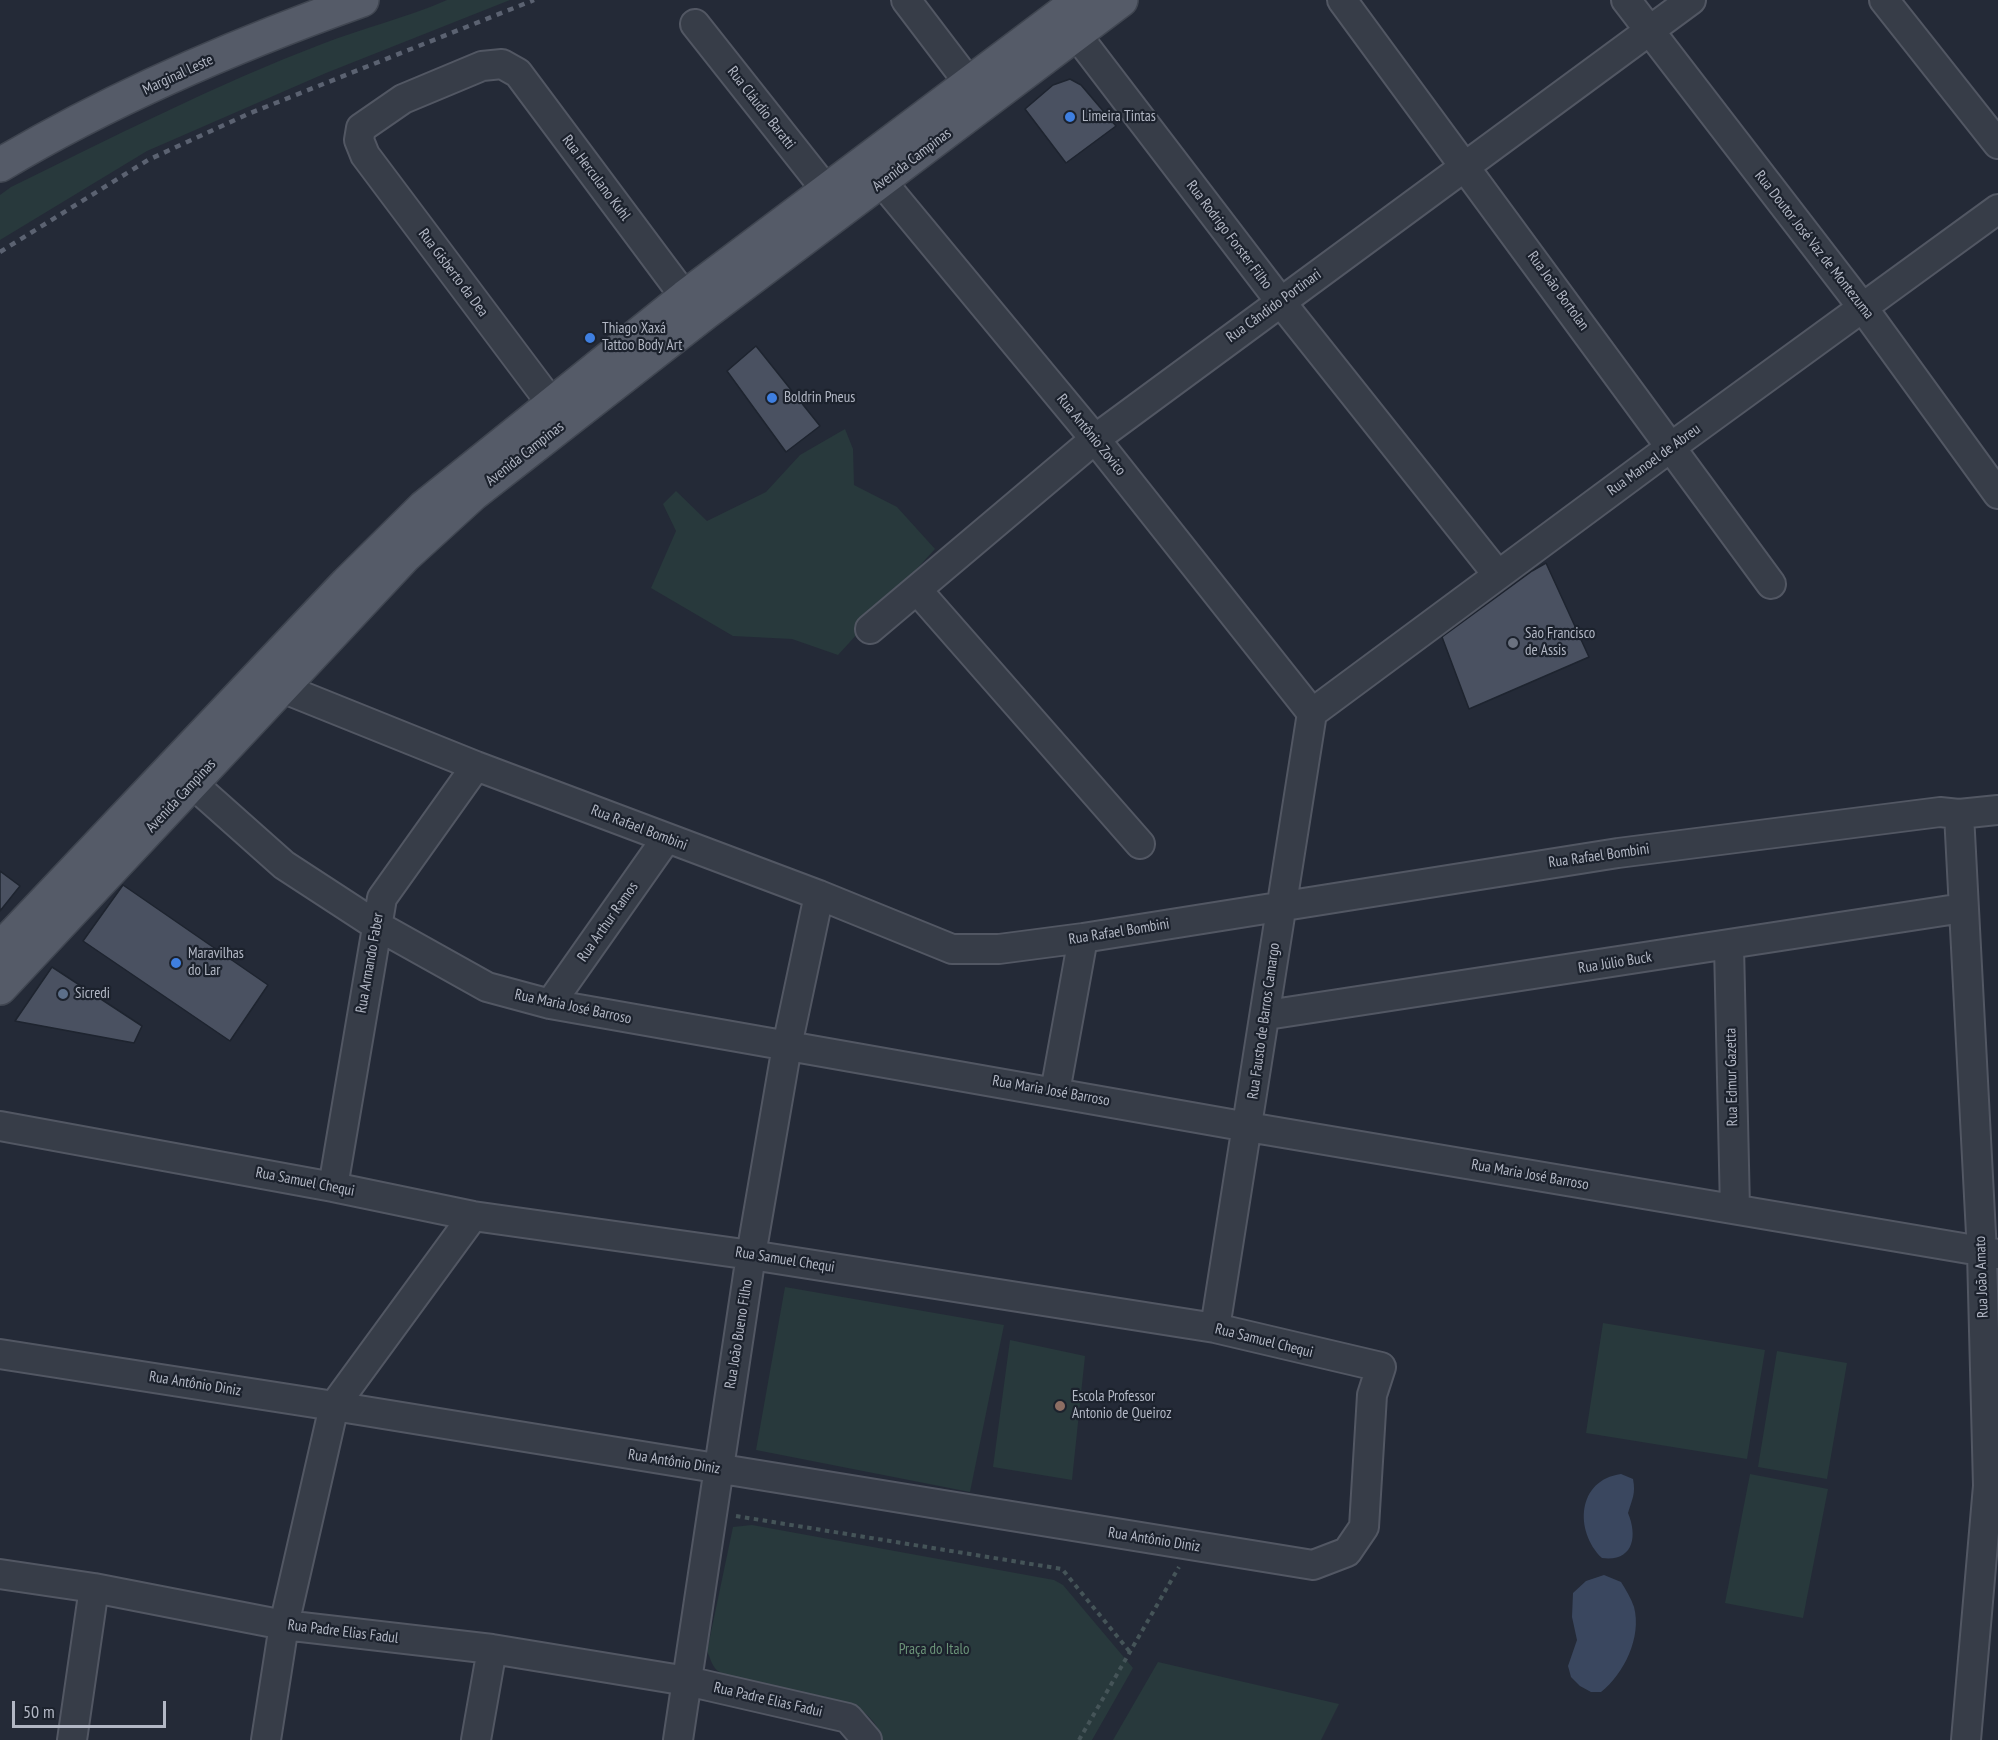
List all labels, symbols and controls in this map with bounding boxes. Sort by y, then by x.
street label: Marginal Leste [140,51,216,99]
street label: Rua Cláudio Baratti [723,63,799,153]
place label: Limeira Tintas [1082,108,1156,126]
marker: Limeira Tintas [1063,110,1077,124]
street label: Avenida Campinas [869,125,955,195]
street label: Rua Herculano Kuhl [558,132,634,224]
street label: Rua Doutor José Vaz de Montezuma [1751,167,1877,323]
street label: Rua Rodrigo Forster Filho [1182,177,1276,293]
street label: Rua Gisberto da Dea [414,226,492,320]
street label: Rua João Bortolan [1523,248,1593,334]
street label: Rua Cândido Portinari [1223,266,1325,346]
place label: Thiago Xaxá Tattoo Body Art [602,320,682,355]
marker: Thiago Xaxá Tattoo Body Art [583,331,597,345]
place label: Boldrin Pneus [784,389,855,407]
marker: Boldrin Pneus [765,391,779,405]
street label: Rua Antônio Zovico [1053,391,1129,479]
street label: Avenida Campinas [482,418,568,490]
street label: Rua Manoel de Abreu [1604,420,1704,500]
place label: São Francisco de Assis [1525,625,1595,660]
marker: São Francisco de Assis [1506,636,1520,650]
street label: Avenida Campinas [142,755,220,837]
street label: Rua Rafael Bombini [588,801,690,855]
street label: Rua Rafael Bombini [1547,840,1651,872]
street label: Rua Arthur Ramos [574,879,642,965]
street label: Rua Armando Faber [352,911,388,1015]
street label: Rua Rafael Bombini [1067,915,1171,949]
street label: Rua Fausto de Barros Camargo [1244,942,1284,1100]
place label: Maravilhas do Lar [188,945,244,980]
street label: Rua Júlio Buck [1577,948,1653,978]
marker: Maravilhas do Lar [169,956,183,970]
place label: Sicredi [75,985,110,1003]
street label: Rua Maria José Barroso [513,986,633,1028]
marker: Sicredi [56,987,70,1001]
street label: Rua Edmur Gazetta [1722,1028,1742,1126]
street label: Rua Maria José Barroso [991,1072,1111,1110]
street label: Rua Maria José Barroso [1470,1156,1590,1194]
street label: Rua Samuel Chequi [254,1164,356,1200]
street label: Rua João Amato [1972,1236,1992,1318]
street label: Rua Samuel Chequi [734,1243,836,1277]
street label: Rua João Bueno Filho [721,1278,757,1390]
street label: Rua Samuel Chequi [1213,1320,1315,1362]
street label: Rua Antônio Diniz [148,1368,242,1400]
place label: Escola Professor Antonio de Queiroz [1072,1388,1172,1423]
marker: Escola Professor Antonio de Queiroz [1053,1399,1067,1413]
street label: Rua Antônio Diniz [627,1446,721,1478]
street label: Rua Antônio Diniz [1107,1524,1201,1556]
street label: Rua Padre Elias Fadul [287,1616,399,1648]
park label: Praça do Italo [899,1641,969,1659]
street label: Rua Padre Elias Fadui [712,1679,824,1721]
scale bar [15,1689,170,1727]
text: 50 m [23,1700,55,1723]

